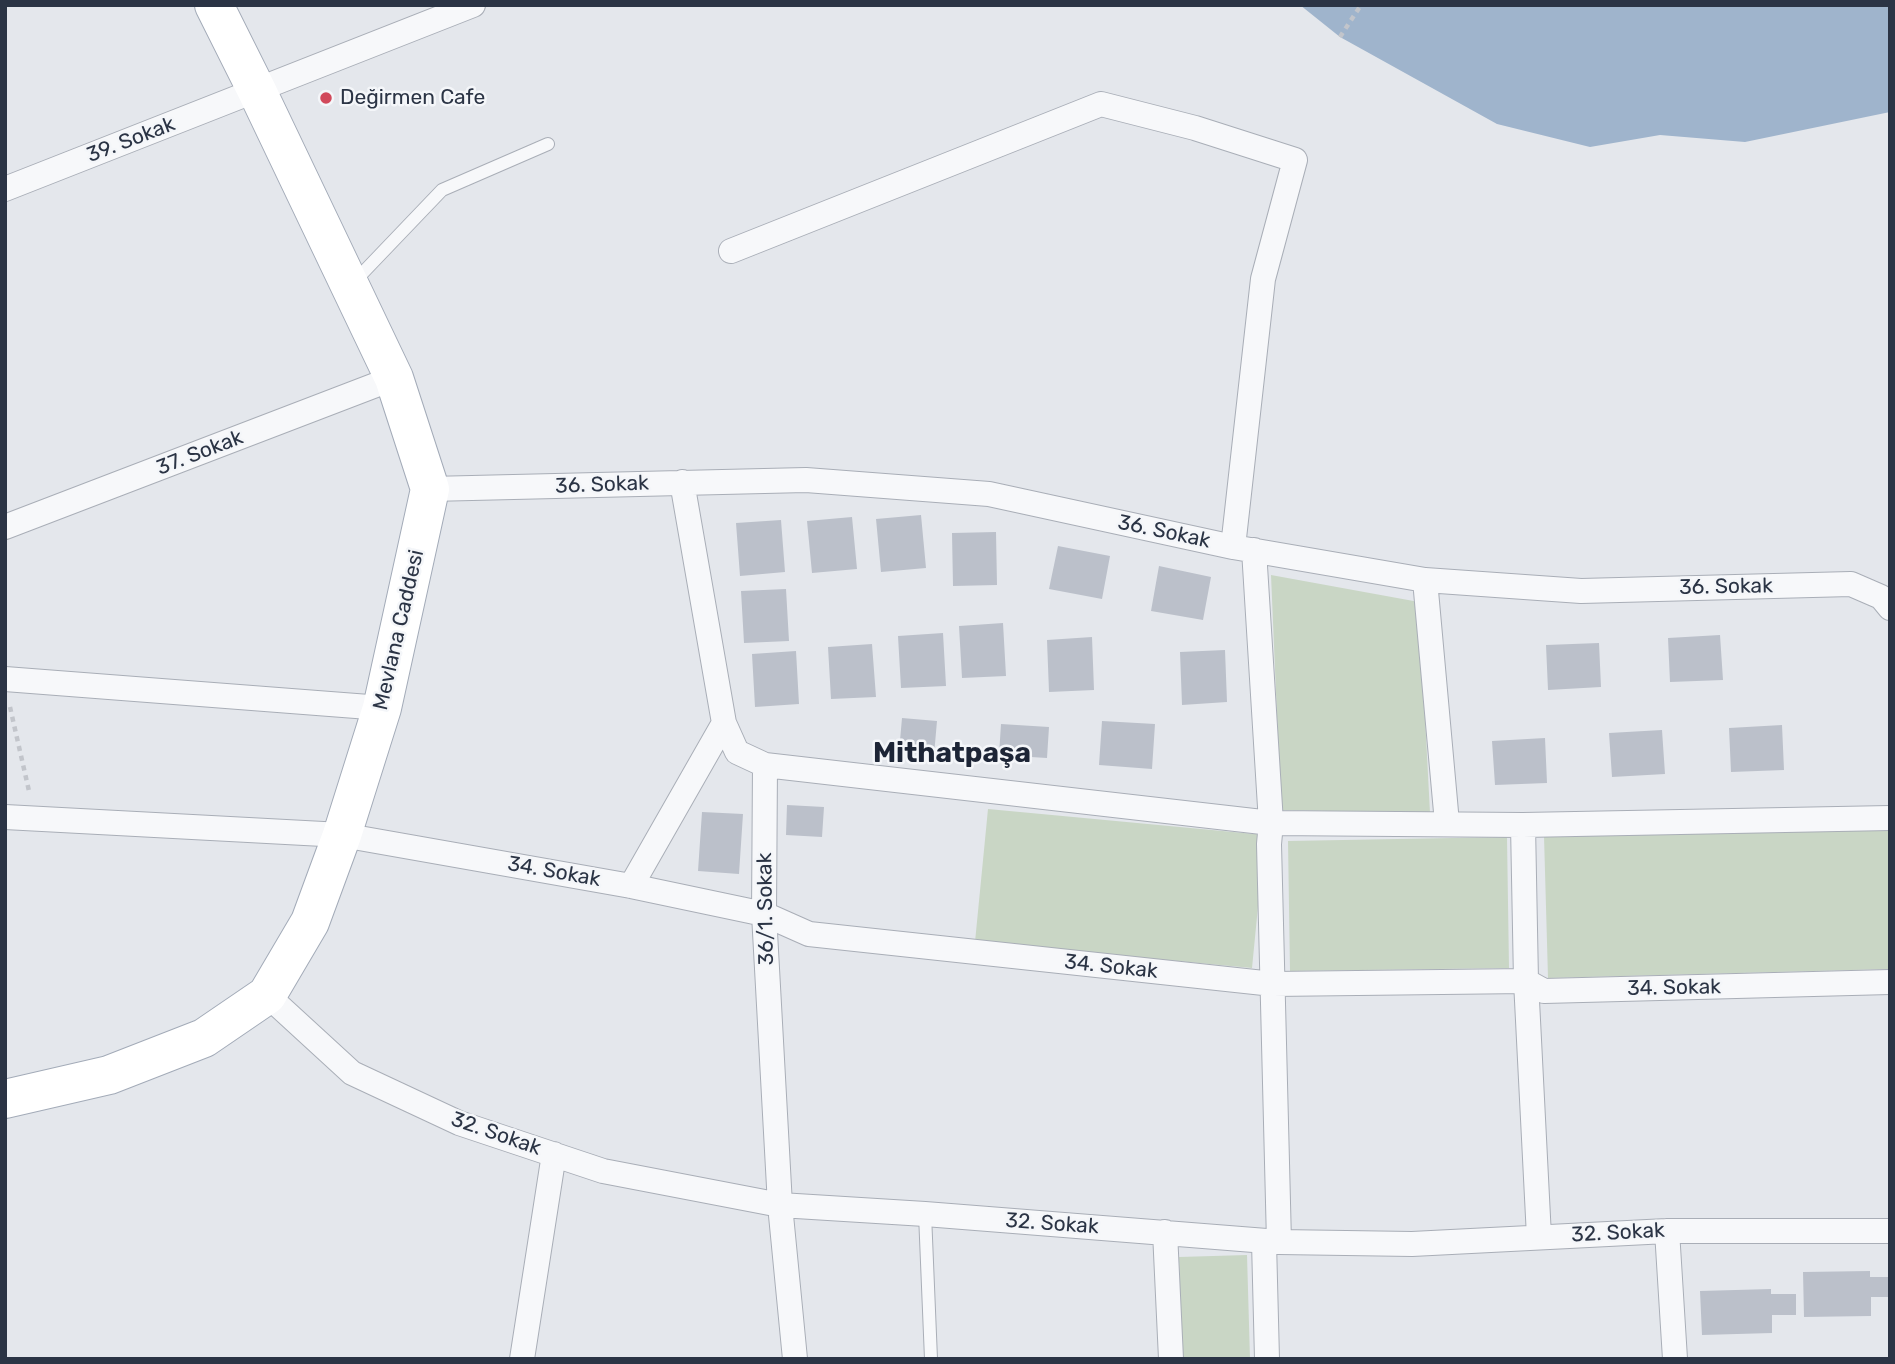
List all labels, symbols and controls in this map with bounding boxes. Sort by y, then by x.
place label: Değirmen Cafe [340,85,485,111]
marker: Değirmen Cafe [318,90,334,106]
street label: 39. Sokak [83,112,179,168]
street label: 37. Sokak [153,425,247,481]
street label: 36. Sokak [555,471,649,499]
street label: 36. Sokak [1115,510,1213,554]
street label: Mevlana Caddesi [368,547,430,713]
street label: 36. Sokak [1679,574,1773,600]
district label: Mithatpaşa [873,737,1031,771]
street label: 34. Sokak [506,851,602,893]
street label: 36/1. Sokak [752,852,780,966]
street label: 34. Sokak [1063,950,1159,984]
street label: 34. Sokak [1627,975,1721,1001]
street label: 32. Sokak [448,1107,544,1161]
street label: 32. Sokak [1004,1208,1100,1240]
street label: 32. Sokak [1571,1218,1665,1248]

